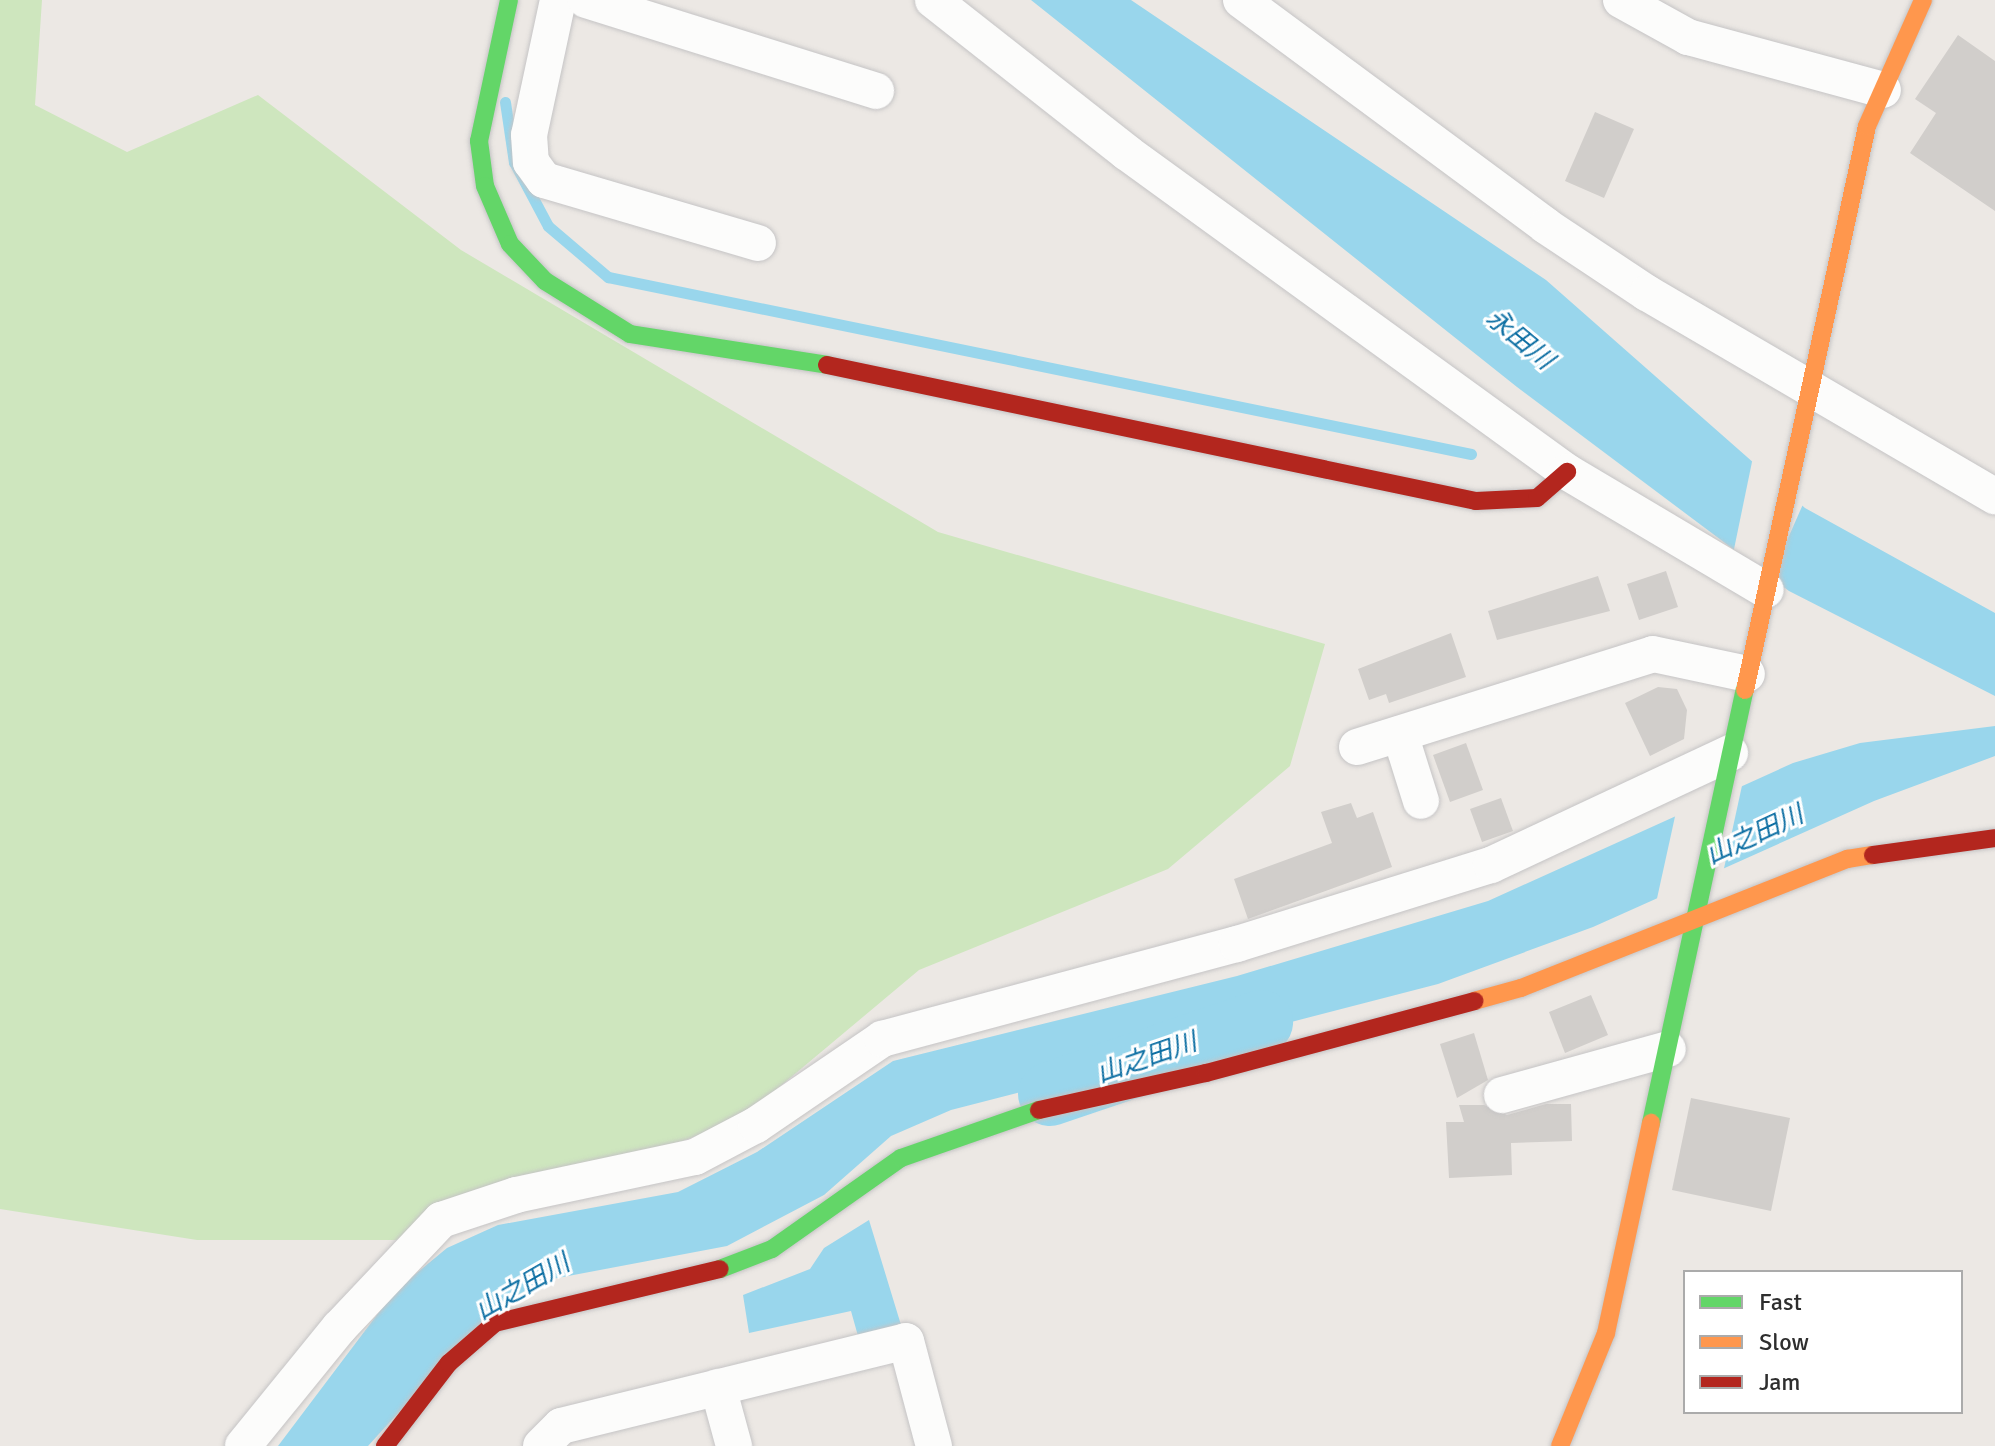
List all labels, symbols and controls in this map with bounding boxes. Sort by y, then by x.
water label: 永田川 [1479,303,1559,377]
water label: 山之田川 [1701,800,1809,872]
water label: 山之田川 [1093,1027,1201,1091]
water label: 山之田川 [470,1248,576,1328]
legend [1683,1270,1963,1414]
text: Fast [1759,1287,1802,1317]
text: Slow [1759,1327,1809,1357]
text: Jam [1759,1367,1800,1397]

